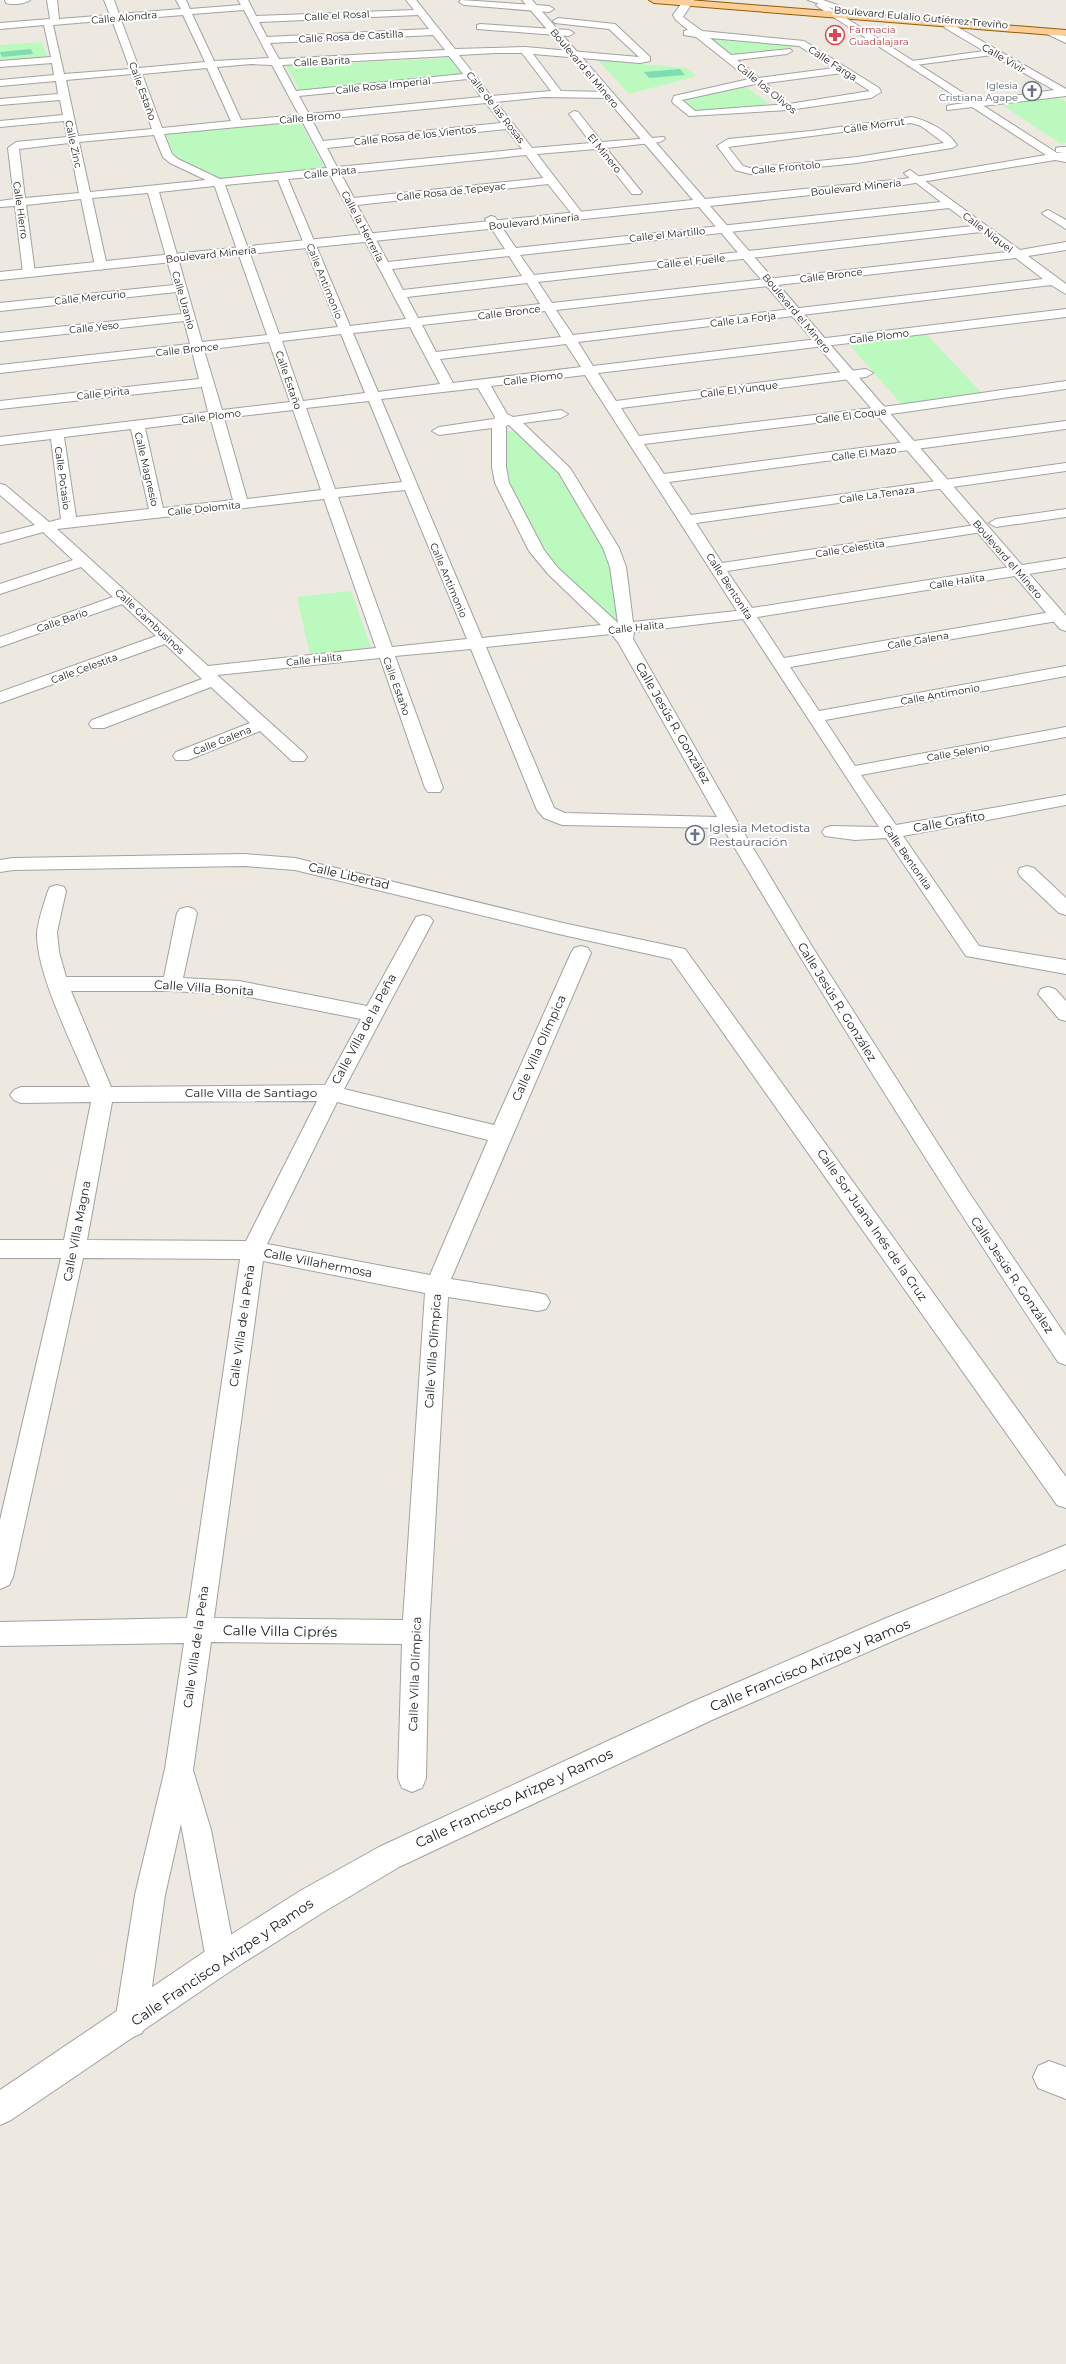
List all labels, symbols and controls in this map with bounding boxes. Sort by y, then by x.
street label: Boulevard Eulalio Gutiérrez Treviño [833,3,1009,32]
street label: Calle el Rosal [304,7,370,24]
street label: Calle Alondra [91,8,158,27]
place label: Farmacia Guadalajara [849,23,909,48]
pharmacy icon: Farmacia Guadalajara [824,24,846,46]
street label: Boulevard el Minero [547,26,622,111]
street label: Calle Rosa de Castilla [298,27,404,46]
street label: Calle Vivir [979,41,1028,76]
street label: Calle Farga [806,43,860,84]
street label: Calle Barita [293,54,351,69]
street label: Calle Estaño [126,60,159,122]
street label: Calle los Olivos [734,60,799,117]
street label: Calle de las Rosas [464,69,528,146]
street label: Calle Rosa Imperial [335,74,431,97]
place label: Iglesia Cristiana Agape [939,79,1018,104]
church icon: Iglesia Cristiana Agape [1021,80,1043,102]
street label: Calle Bromo [279,108,341,127]
street label: Calle Morrut [843,115,905,136]
street label: Calle Zinc [62,119,85,170]
street label: Calle Rosa de los Vientos [353,123,477,148]
street label: El Minero [585,131,625,176]
street label: Calle Frontolo [751,158,821,177]
street label: Calle Plata [303,163,357,182]
street label: Boulevard Minería [810,176,902,199]
street label: Calle Rosa de Tepeyac [396,179,507,204]
street label: Calle Hierro [10,180,31,240]
street label: Calle la Herrería [338,188,387,264]
street label: Calle Níquel [960,209,1016,256]
street label: Boulevard Minería [488,210,580,233]
street label: Calle el Martillo [628,224,706,245]
street label: Calle Antimonio [303,242,346,321]
street label: Boulevard Minería [165,243,257,266]
street label: Calle el Fuelle [656,251,726,272]
street label: Calle Bronce [799,265,863,286]
street label: Calle Uranio [169,269,198,331]
street label: Boulevard el Minero [759,271,834,356]
street label: Calle Mercurio [54,287,126,308]
street label: Calle Bronce [477,302,541,323]
street label: Calle La Forja [709,309,777,330]
street label: Calle Yeso [69,318,120,337]
street label: Calle Plomo [849,326,910,347]
street label: Calle Bronce [155,340,219,359]
street label: Calle Estaño [272,349,305,411]
street label: Calle Plomo [503,368,564,389]
street label: Calle El Yunque [700,378,779,401]
street label: Calle Pirita [76,384,130,403]
street label: Calle El Coque [815,405,887,426]
street label: Calle Plomo [181,406,242,427]
street label: Calle Magnesio [132,431,161,508]
street label: Calle El Mazo [831,443,897,464]
street label: Calle Potasio [52,446,73,511]
street label: Calle La Tenaza [838,483,916,506]
street label: Calle Dolomita [167,498,241,519]
street label: Boulevard el Minero [970,517,1045,601]
street label: Calle Celestita [815,537,886,560]
street label: Calle Antimonio [427,541,470,620]
street label: Calle Bentonita [703,551,756,622]
street label: Calle Halita [928,571,986,592]
street label: Calle Gambusinos [112,586,187,657]
street label: Calle Bario [35,606,89,635]
street label: Calle Halita [608,618,665,637]
street label: Calle Galena [886,629,950,652]
street label: Calle Celestita [49,650,119,687]
street label: Calle Halita [286,650,343,669]
street label: Calle Estaño [380,655,413,717]
street label: Calle Jesús R. González [633,659,714,786]
street label: Calle Antimonio [899,681,981,708]
street label: Calle Galena [191,723,253,758]
street label: Calle Selenio [926,741,991,764]
street label: Calle Grafito [912,808,986,835]
place label: Iglesia Metodista Restauración [709,820,810,849]
street label: Calle Bentonita [880,822,935,892]
church icon: Iglesia Metodista Restauración [684,824,706,846]
street label: Calle Libertad [307,859,391,892]
street label: Calle Jesús R. González [795,939,880,1064]
street label: Calle Villa de la Peña [328,971,399,1087]
street label: Calle Villa Bonita [154,977,254,998]
street label: Calle Villa Olímpica [508,992,569,1103]
street label: Calle Villa de Santiago [185,1085,317,1100]
street label: Calle Sor Juana Inés de la Cruz [814,1146,931,1304]
street label: Calle Villa Magna [59,1179,94,1283]
street label: Calle Jesús R. González [968,1214,1057,1336]
street label: Calle Villahermosa [262,1245,374,1280]
street label: Calle Villa de la Peña [225,1264,258,1388]
street label: Calle Villa Olímpica [421,1293,444,1409]
street label: Calle Villa de la Peña [179,1585,212,1709]
street label: Calle Francisco Arizpe y Ramos [707,1614,913,1715]
street label: Calle Villa Olímpica [405,1616,424,1732]
street label: Calle Villa Ciprés [223,1621,338,1641]
street label: Calle Francisco Arizpe y Ramos [412,1744,616,1852]
street label: Calle Francisco Arizpe y Ramos [127,1894,317,2030]

